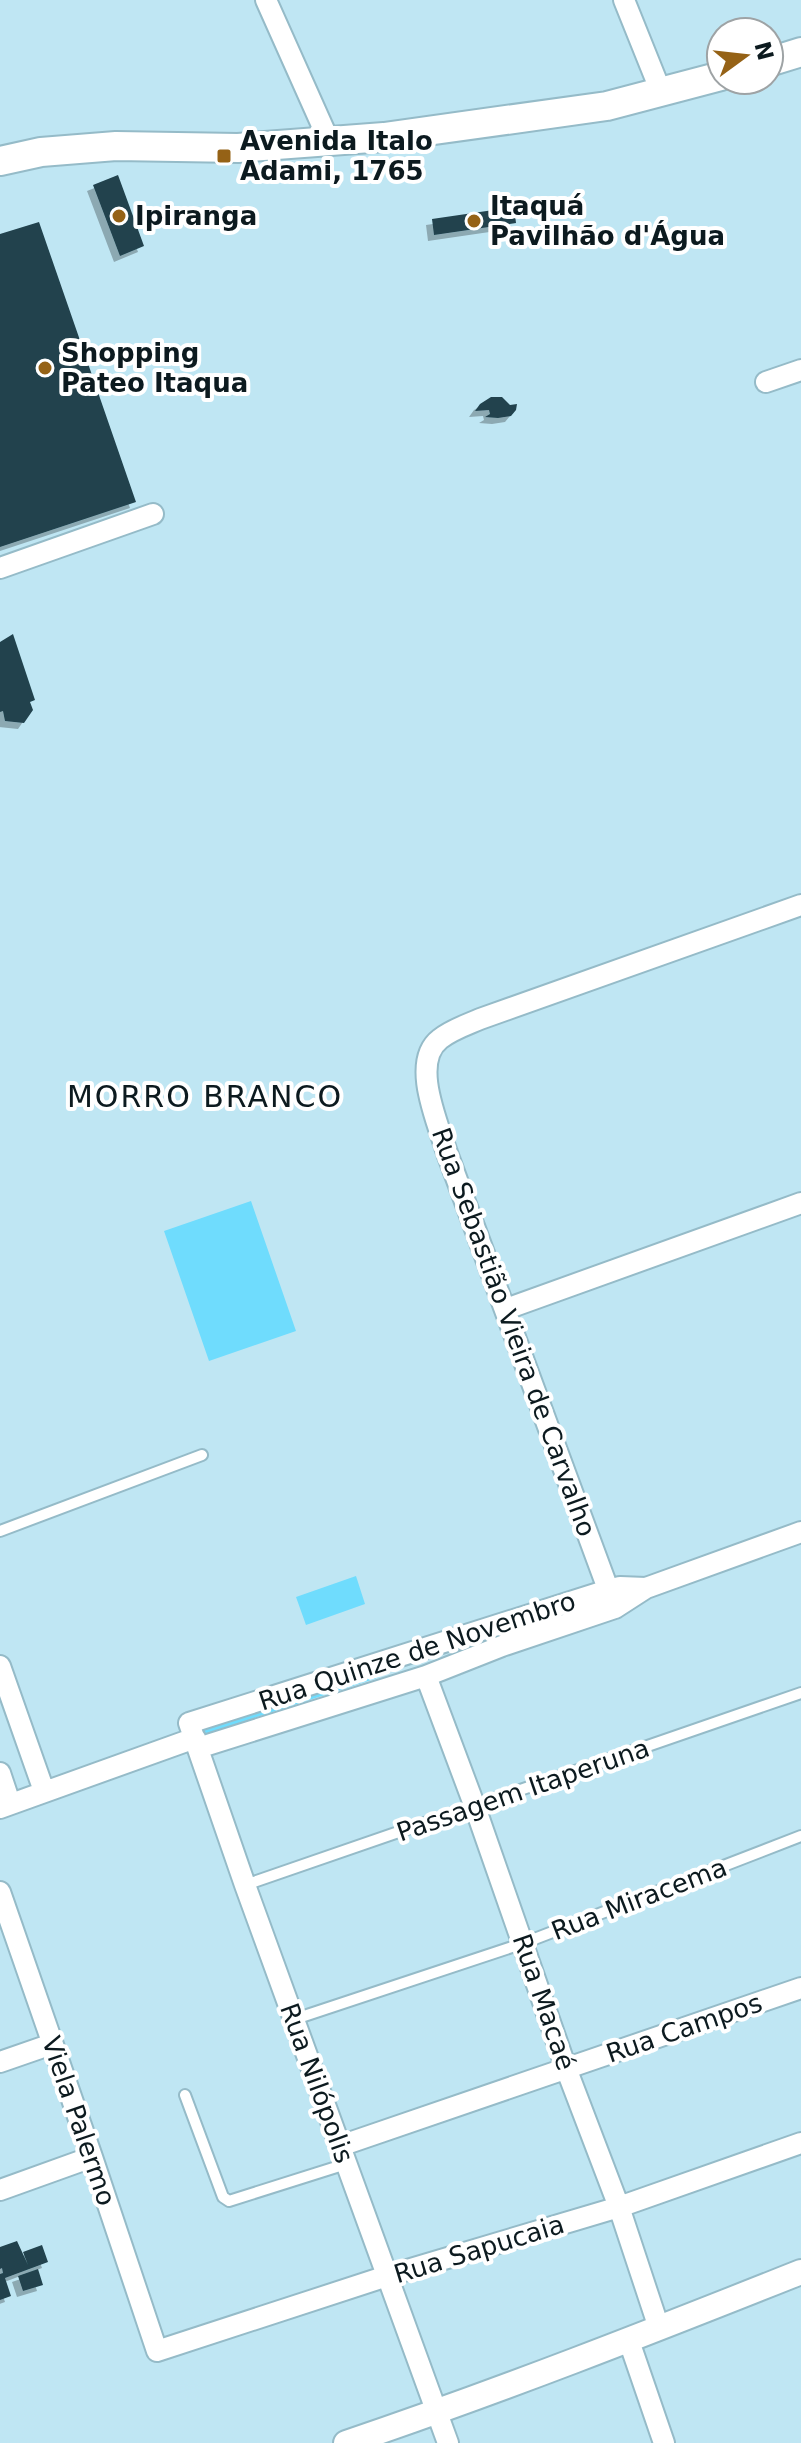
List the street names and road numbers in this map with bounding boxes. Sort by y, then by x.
street label: Rua Sebastião Vieira de Carvalho [426,1124,602,1540]
street label: Rua Quinze de Novembro [255,1586,579,1716]
street label: Passagem Itaperuna [393,1733,653,1847]
street label: Rua Miracema [547,1852,731,1946]
street label: Rua Macaé [507,1930,581,2074]
street label: Rua Campos [602,1987,766,2069]
street label: Rua Nilópolis [274,1999,360,2167]
street label: Viela Palermo [36,2032,122,2210]
street label: Rua Sapucaia [390,2209,568,2289]

